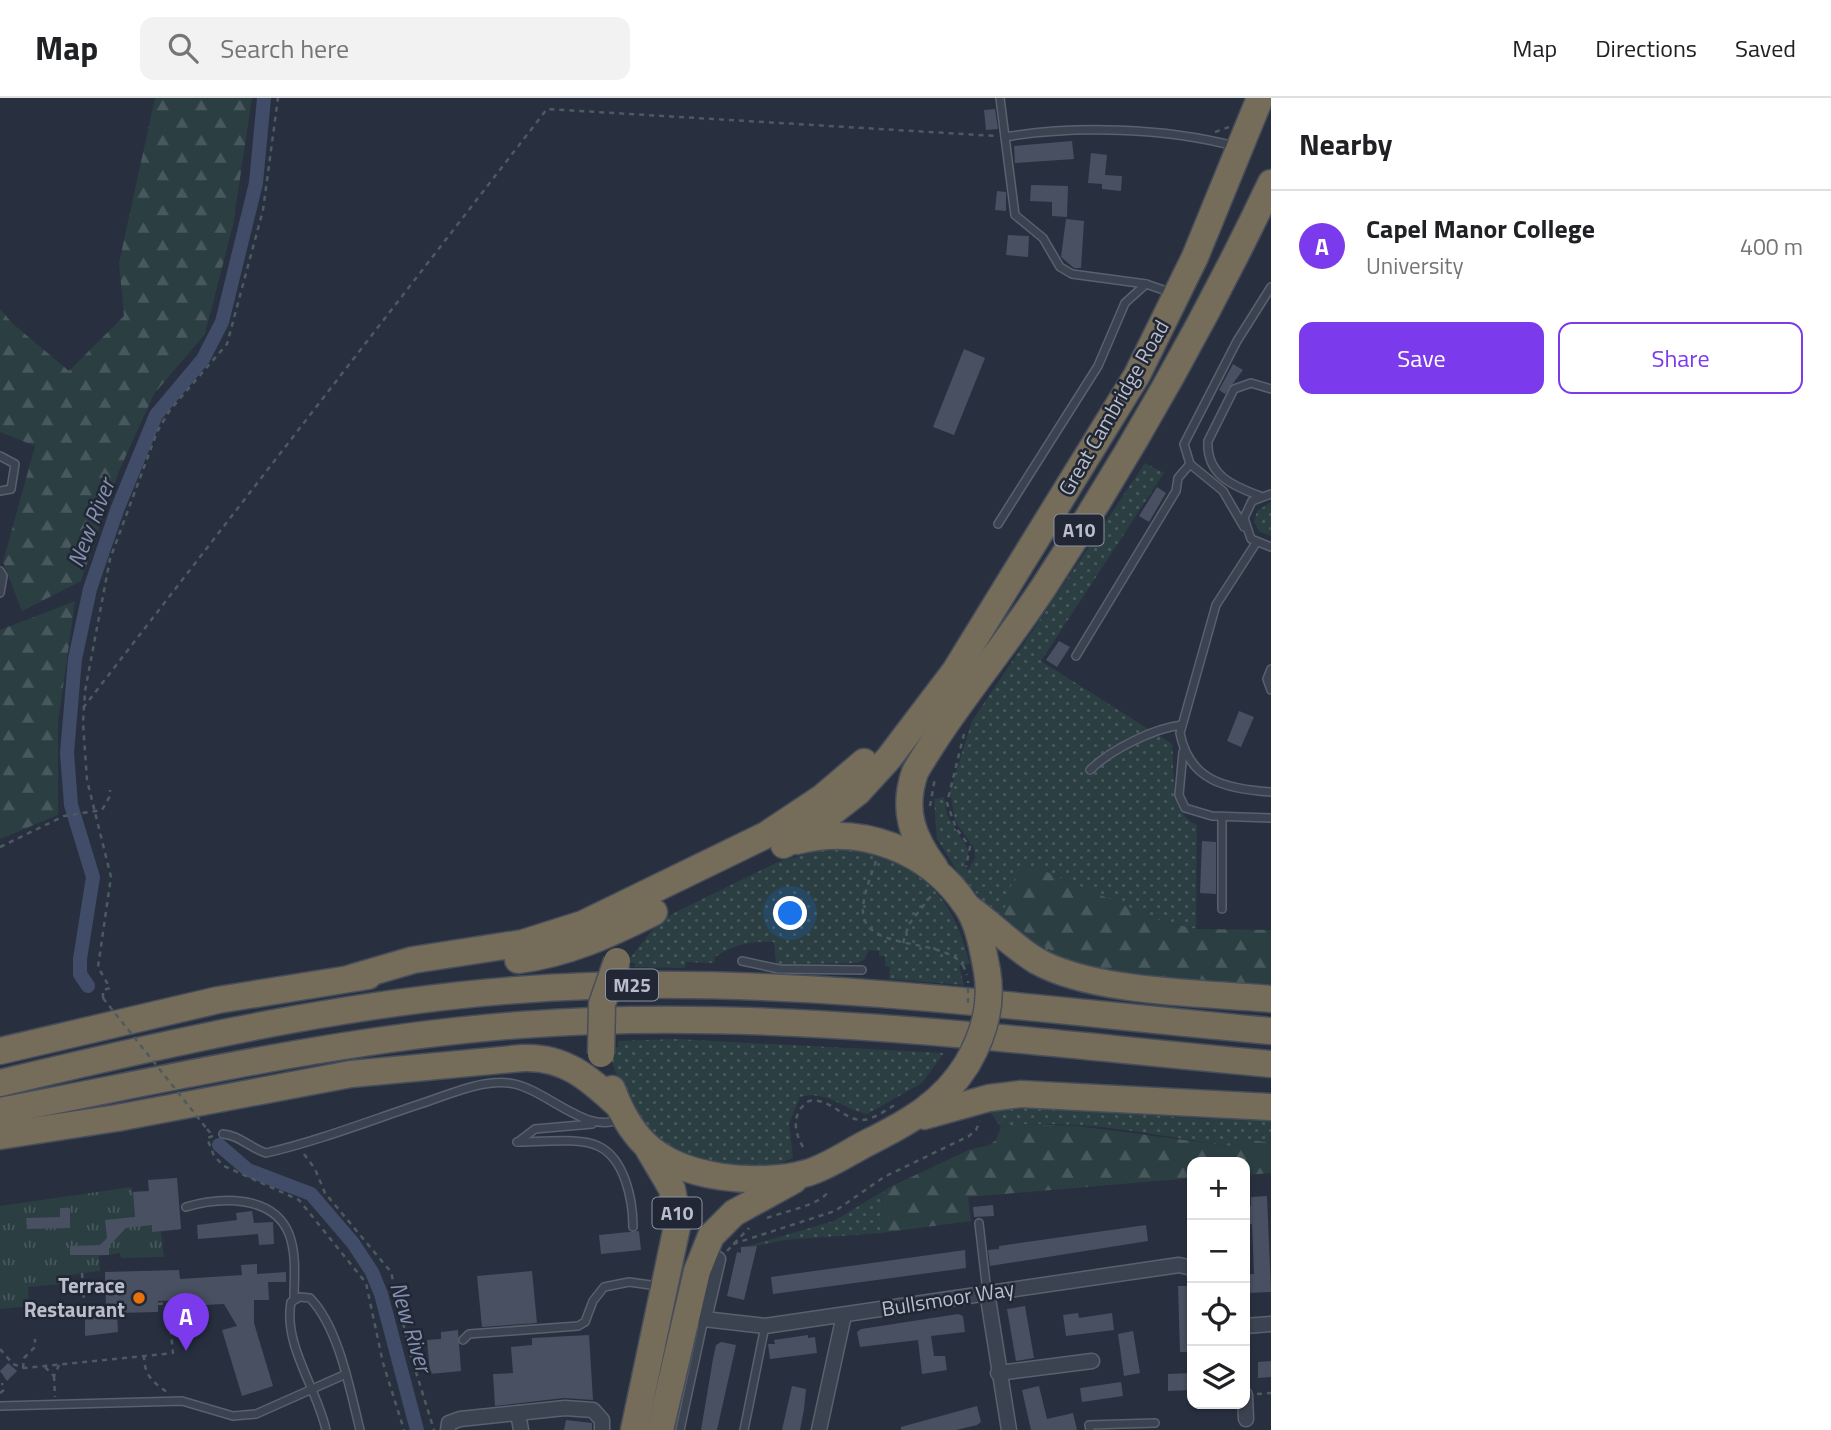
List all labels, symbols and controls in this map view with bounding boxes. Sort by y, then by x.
search box [140,17,630,80]
text: Map [35,23,98,73]
icon: search [164,29,202,67]
text: Search here [220,29,349,68]
text: Map [1512,30,1557,66]
text: Directions [1595,30,1697,66]
text: Saved [1735,30,1796,66]
text: Nearby [1299,121,1392,167]
text: Capel Manor College [1366,209,1595,248]
text: A [1315,229,1329,264]
text: 400 m [1740,229,1803,264]
text: University [1366,248,1464,283]
street label: Great Cambridge Road [1050,314,1177,501]
button: Save [1299,322,1544,394]
button: Share [1558,322,1803,394]
water label: New River [58,471,124,572]
road number: A10 [1054,514,1104,546]
your location [773,896,807,930]
road number: M25 [606,970,658,1000]
map controls [1187,1157,1250,1409]
button: + [1187,1157,1250,1220]
road number: A10 [652,1198,702,1228]
button: − [1187,1220,1250,1283]
place label: Terrace Restaurant [24,1269,125,1325]
street label: Bullsmoor Way [879,1272,1017,1324]
water label: New River [381,1277,443,1379]
button: locate [1187,1283,1250,1346]
marker: Terrace Restaurant [131,1290,147,1306]
pin: A [163,1293,209,1351]
button: layers [1187,1346,1250,1409]

